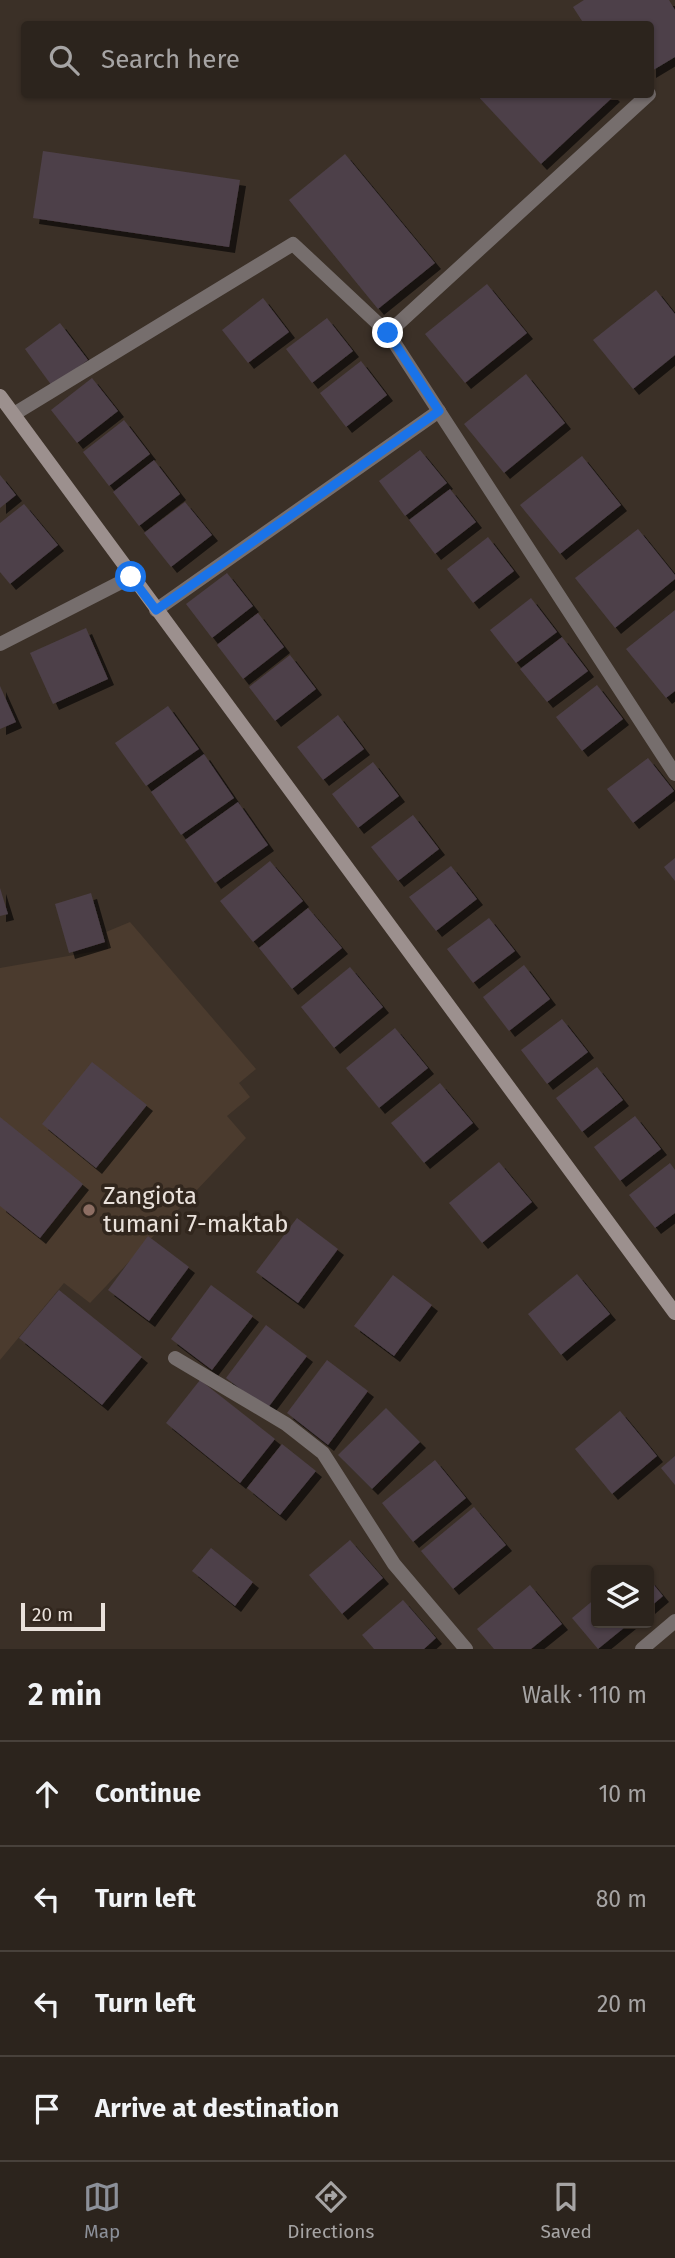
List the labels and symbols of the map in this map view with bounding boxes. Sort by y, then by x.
route end [372,317,403,348]
route start [115,561,146,592]
place label: Zangiota tumani 7-maktab [103,1182,289,1238]
marker: Zangiota tumani 7-maktab [81,1202,97,1218]
scale bar [21,1600,105,1632]

